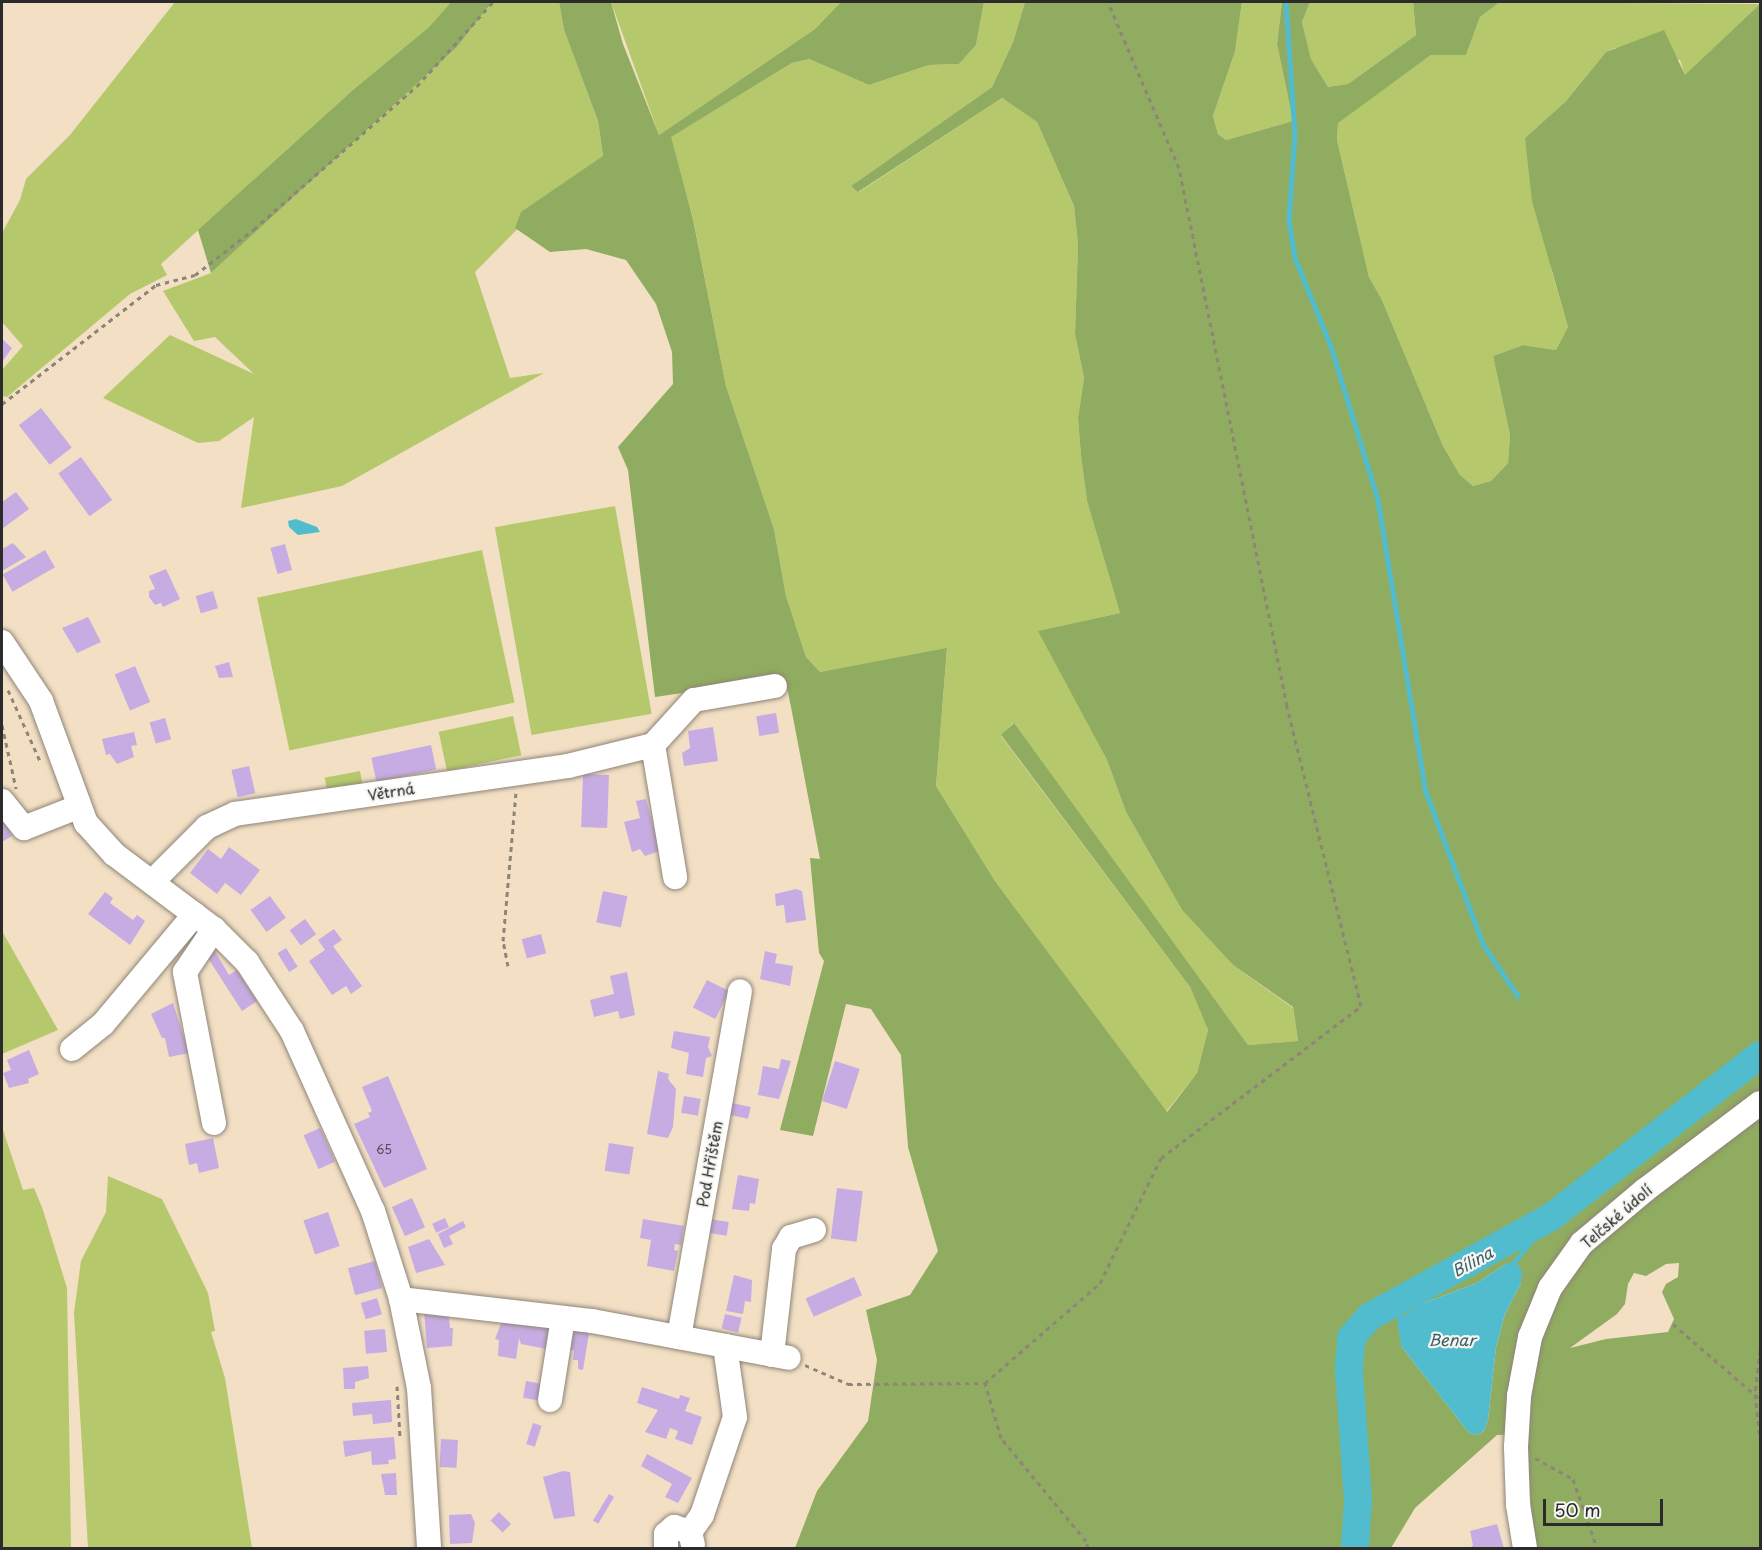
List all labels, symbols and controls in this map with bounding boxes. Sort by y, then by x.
street label: Větrná [366,778,416,804]
street label: Pod Hřištěm [693,1119,725,1209]
house number: 65 [376,1143,392,1157]
street label: Telčské údolí [1576,1180,1656,1252]
water label: Bílina [1448,1242,1496,1280]
water label: Benar [1429,1329,1475,1349]
scale bar [1546,1487,1666,1525]
text: 50 m [1554,1496,1601,1523]

